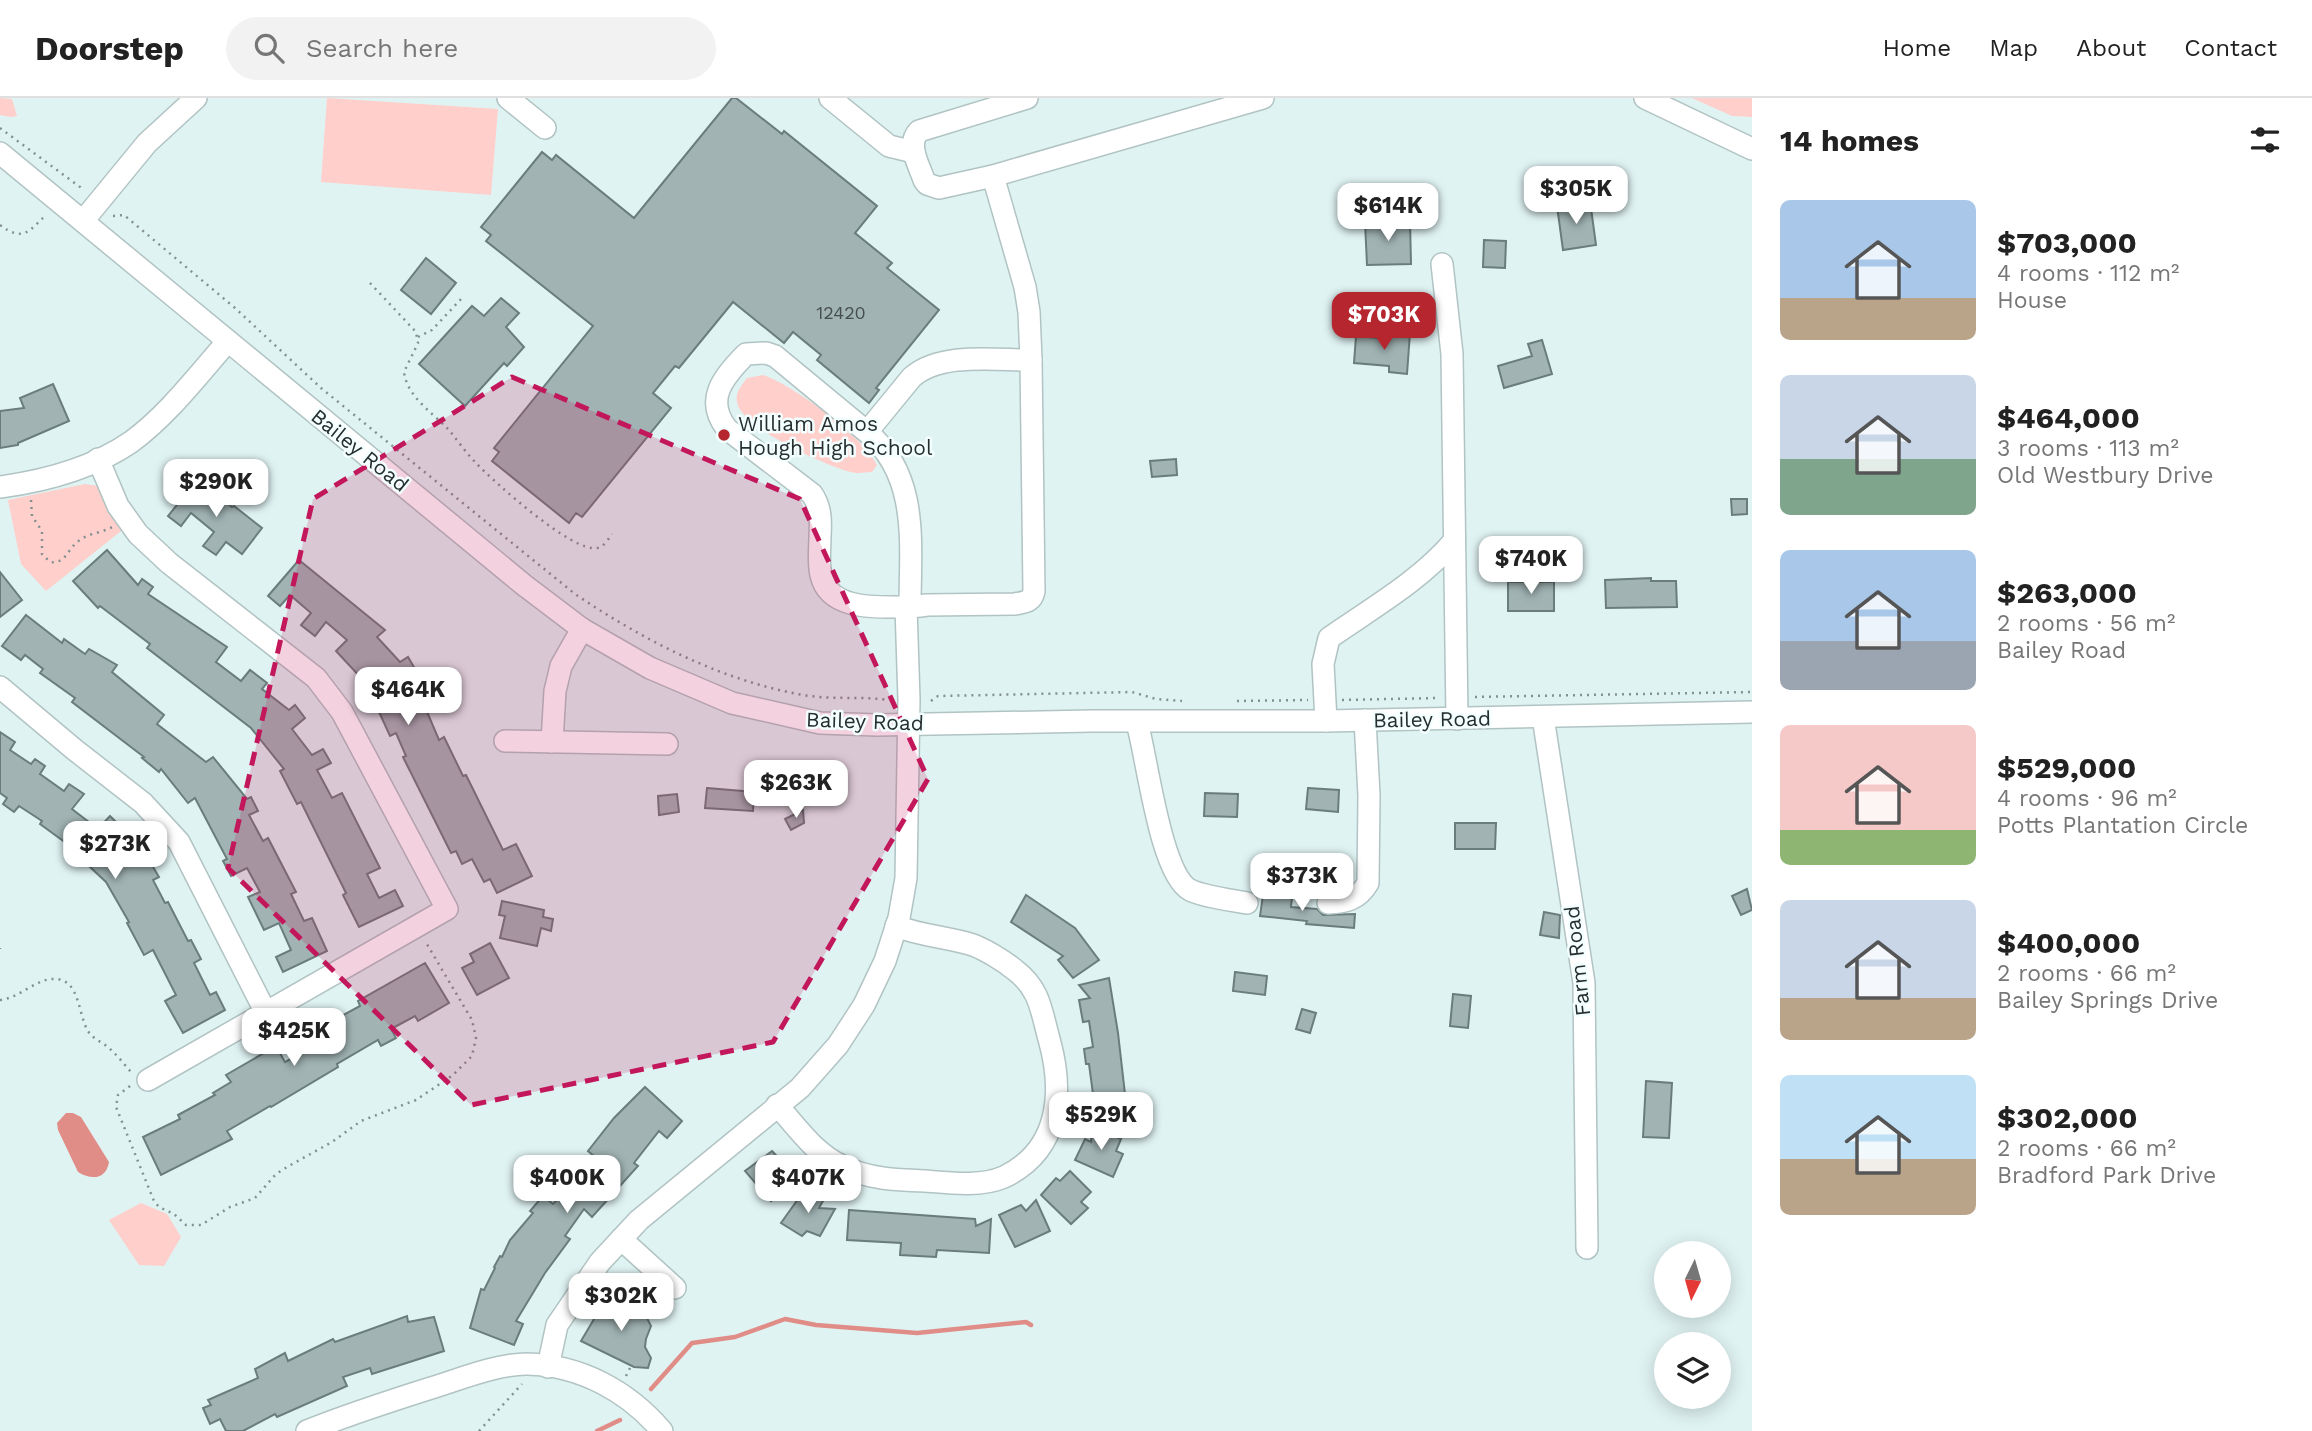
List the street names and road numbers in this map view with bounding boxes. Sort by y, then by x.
street label: Bailey Road [306,403,414,497]
street label: Bailey Road [1373,705,1491,733]
street label: Bailey Road [806,706,924,736]
street label: Farm Road [1559,905,1595,1017]

